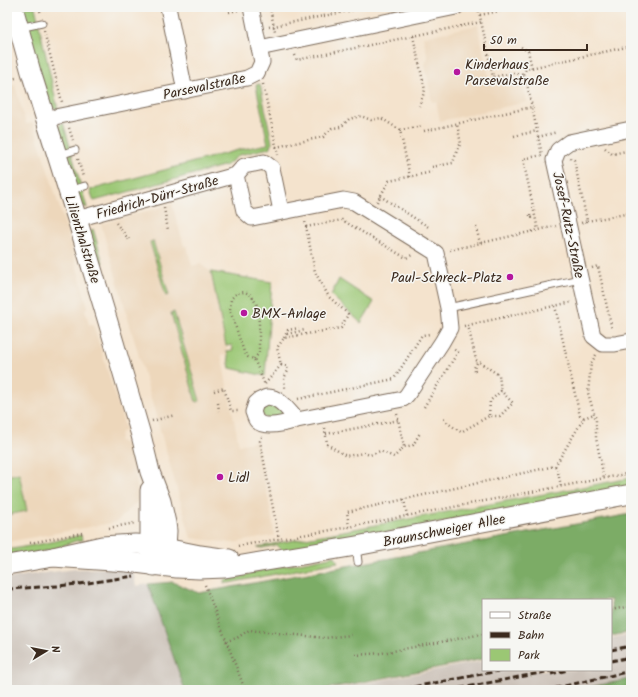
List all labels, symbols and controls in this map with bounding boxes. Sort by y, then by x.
scale bar [484,26,587,52]
text: 50 m [490,31,517,50]
place label: Kinderhaus Parsevalstraße [465,54,550,92]
street label: Parsevalstraße [161,67,248,106]
marker: Kinderhaus Parsevalstraße [452,67,462,77]
street label: Friedrich-Dürr-Straße [93,170,222,226]
street label: Josef-Rutz-Straße [546,170,590,281]
street label: Lilienthalstraße [58,192,106,287]
place label: Paul-Schreck-Platz [391,267,502,289]
marker: Paul-Schreck-Platz [505,272,515,282]
place label: BMX-Anlage [252,303,327,325]
marker: BMX-Anlage [239,308,249,318]
place label: Lidl [228,467,250,489]
marker: Lidl [215,472,225,482]
street label: Braunschweiger Allee [381,508,508,554]
legend [482,599,612,671]
text: Straße [518,606,552,625]
text: Bahn [518,626,544,645]
north arrow [26,631,66,671]
text: N [45,644,64,654]
text: Park [518,646,540,665]

